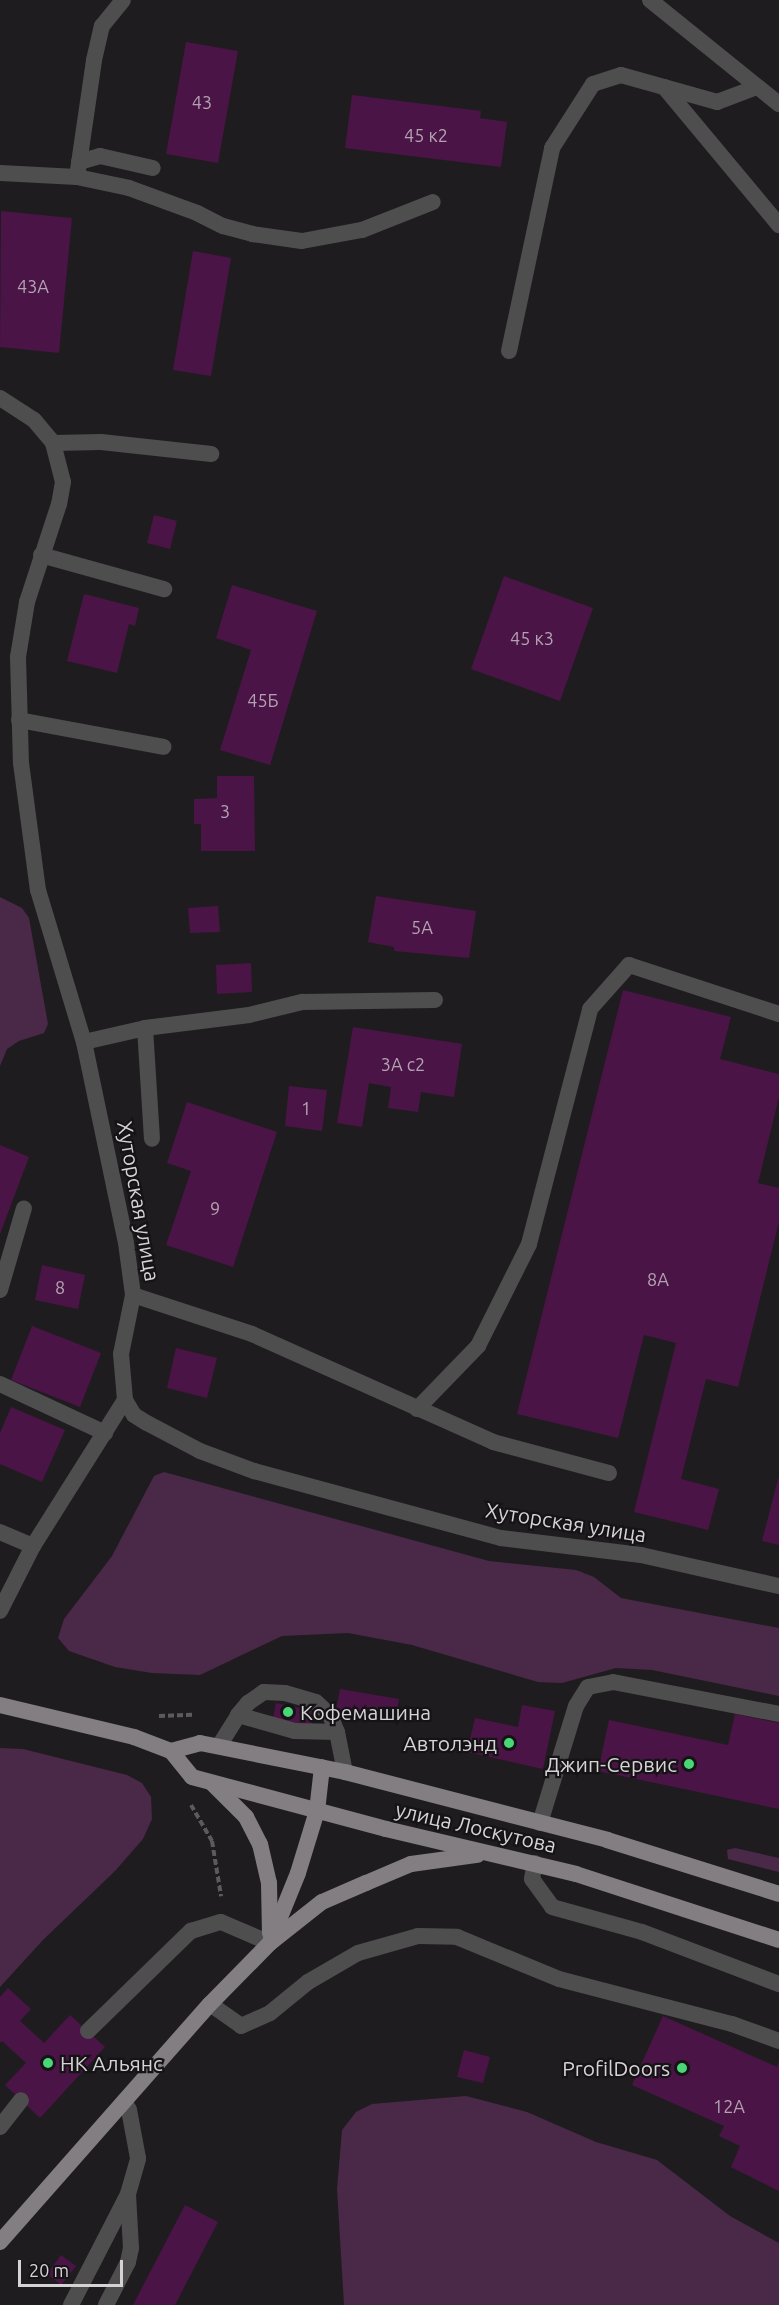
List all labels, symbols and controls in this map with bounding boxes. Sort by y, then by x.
house number: 43 [192,91,212,113]
house number: 45 к2 [404,124,448,146]
house number: 43А [17,275,49,297]
house number: 45 к3 [510,627,554,649]
house number: 45Б [247,689,279,711]
house number: 3 [220,800,230,822]
house number: 5А [411,916,433,938]
house number: 3А с2 [381,1053,425,1075]
house number: 1 [301,1097,311,1119]
street label: Хуторская улица [113,1119,165,1283]
house number: 9 [210,1197,220,1219]
house number: 8А [647,1268,669,1290]
house number: 8 [55,1276,65,1298]
street label: Хуторская улица [484,1497,648,1547]
place label: Кофемашина [300,1699,431,1725]
marker: Кофемашина [281,1705,295,1719]
place label: Автолэнд [403,1730,497,1756]
marker: Автолэнд [502,1736,516,1750]
place label: Джип-Сервис [545,1751,677,1777]
marker: Джип-Сервис [682,1757,696,1771]
street label: улица Лоскутова [393,1796,559,1858]
place label: НК Альянс [60,2050,163,2076]
place label: ProfilDoors [562,2055,670,2081]
marker: НК Альянс [41,2056,55,2070]
marker: ProfilDoors [675,2061,689,2075]
house number: 12А [713,2095,745,2117]
scale bar [21,2248,126,2286]
text: 20 m [29,2260,69,2280]

